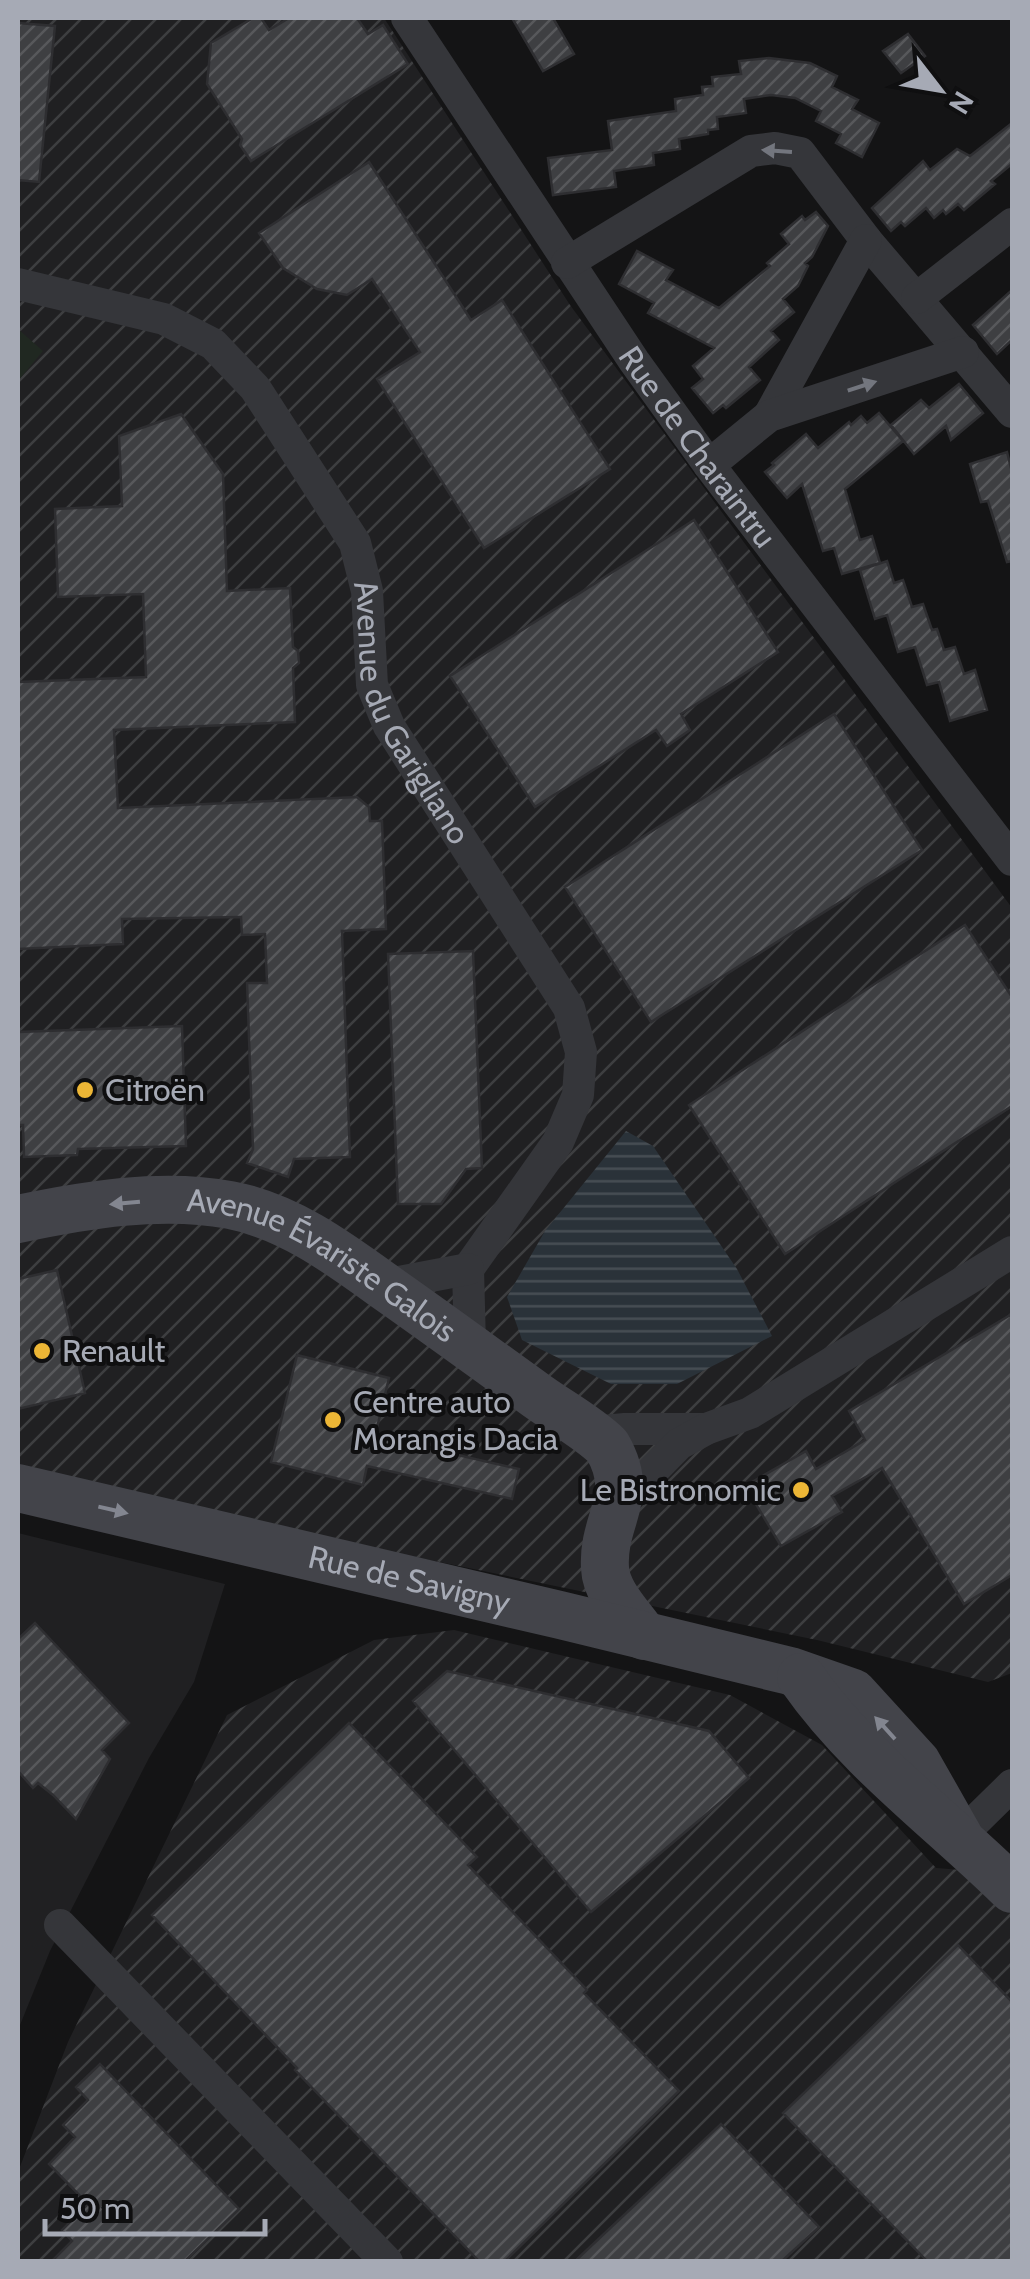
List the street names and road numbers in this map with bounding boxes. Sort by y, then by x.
street label: Rue de Charaintru [611,339,785,555]
street label: Avenue du Garigliano [346,576,479,851]
street label: Avenue Évariste Galois [185,1180,464,1350]
street label: Rue de Savigny [305,1537,514,1622]

